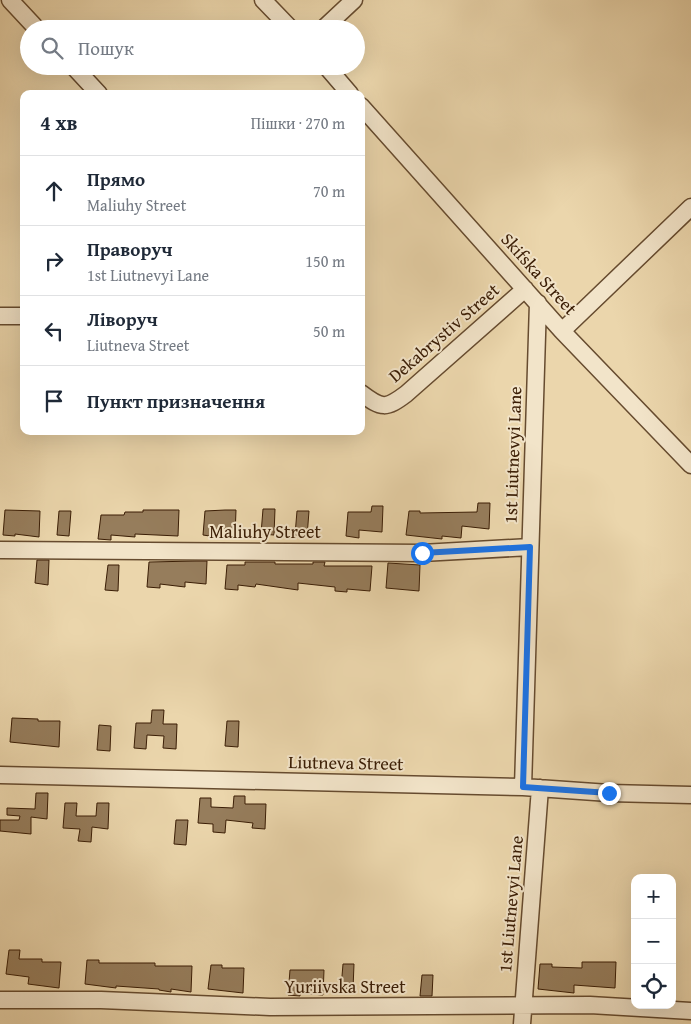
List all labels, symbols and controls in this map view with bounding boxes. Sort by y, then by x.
search box [20,20,365,75]
icon: search [38,34,66,62]
text: Пошук [78,34,134,62]
text: 4 хв [40,107,78,138]
text: Пішки · 270 m [251,111,345,135]
text: Прямо [87,165,145,193]
icon: ahead [40,177,68,205]
text: 70 m [313,179,345,203]
text: Maliuhy Street [87,193,186,217]
street label: Skifska Street [495,226,584,321]
text: Праворуч [87,235,172,263]
icon: right [40,247,68,275]
text: 150 m [305,249,345,273]
text: 1st Liutnevyi Lane [87,263,209,287]
street label: Dekabrystiv Street [382,276,506,389]
text: Ліворуч [87,305,158,333]
icon: left [40,317,68,345]
text: 50 m [313,319,345,343]
text: Liutneva Street [87,333,189,357]
street label: 1st Liutnevyi Lane [497,386,528,524]
icon: arrive [40,387,68,415]
text: Пункт призначення [87,387,265,415]
street label: Maliuhy Street [209,518,321,545]
route start [411,542,434,565]
street label: Liutneva Street [288,748,404,777]
route end [598,782,621,805]
street label: 1st Liutnevyi Lane [491,834,530,974]
map controls [631,874,676,1009]
button: + [631,874,676,919]
button: − [631,919,676,964]
button: locate [631,964,676,1009]
street label: Yuriivska Street [284,973,406,1000]

